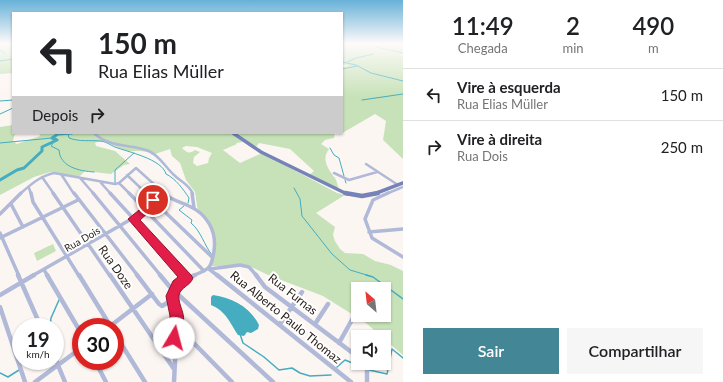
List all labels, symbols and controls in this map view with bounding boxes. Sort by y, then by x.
text: 11:49 [452,11,514,40]
text: 2 [566,11,580,40]
text: 490 [632,11,674,40]
text: 150 m [98,26,177,60]
icon: left [32,28,84,80]
text: Chegada [458,40,508,56]
text: min [562,40,584,56]
text: m [648,40,659,56]
text: Rua Elias Müller [98,60,224,82]
text: Vire à esquerda [457,78,561,96]
icon: left [423,84,445,106]
text: 150 m [661,86,703,104]
text: Rua Elias Müller [457,96,548,112]
icon: right [86,104,108,126]
text: Depois [32,106,78,124]
text: Vire à direita [457,130,542,148]
icon: right [423,136,445,158]
text: 250 m [661,138,703,156]
text: Rua Dois [457,148,508,164]
pin [136,183,170,217]
icon: arrive [142,189,164,211]
street label: Rua Dois [62,224,102,254]
street label: Rua Doze [95,242,137,292]
street label: Rua Alberto Paulo Thomaz [227,267,345,367]
street label: Rua Furnas [265,270,321,318]
north arrow [351,282,391,322]
map controls [351,282,391,370]
position arrow [153,317,195,359]
speed limit sign: 30 [72,318,124,370]
text: 19 [26,327,50,351]
button: Sair [423,328,559,374]
button: Compartilhar [567,328,703,374]
button: sound [351,330,391,370]
text: km/h [26,348,50,360]

